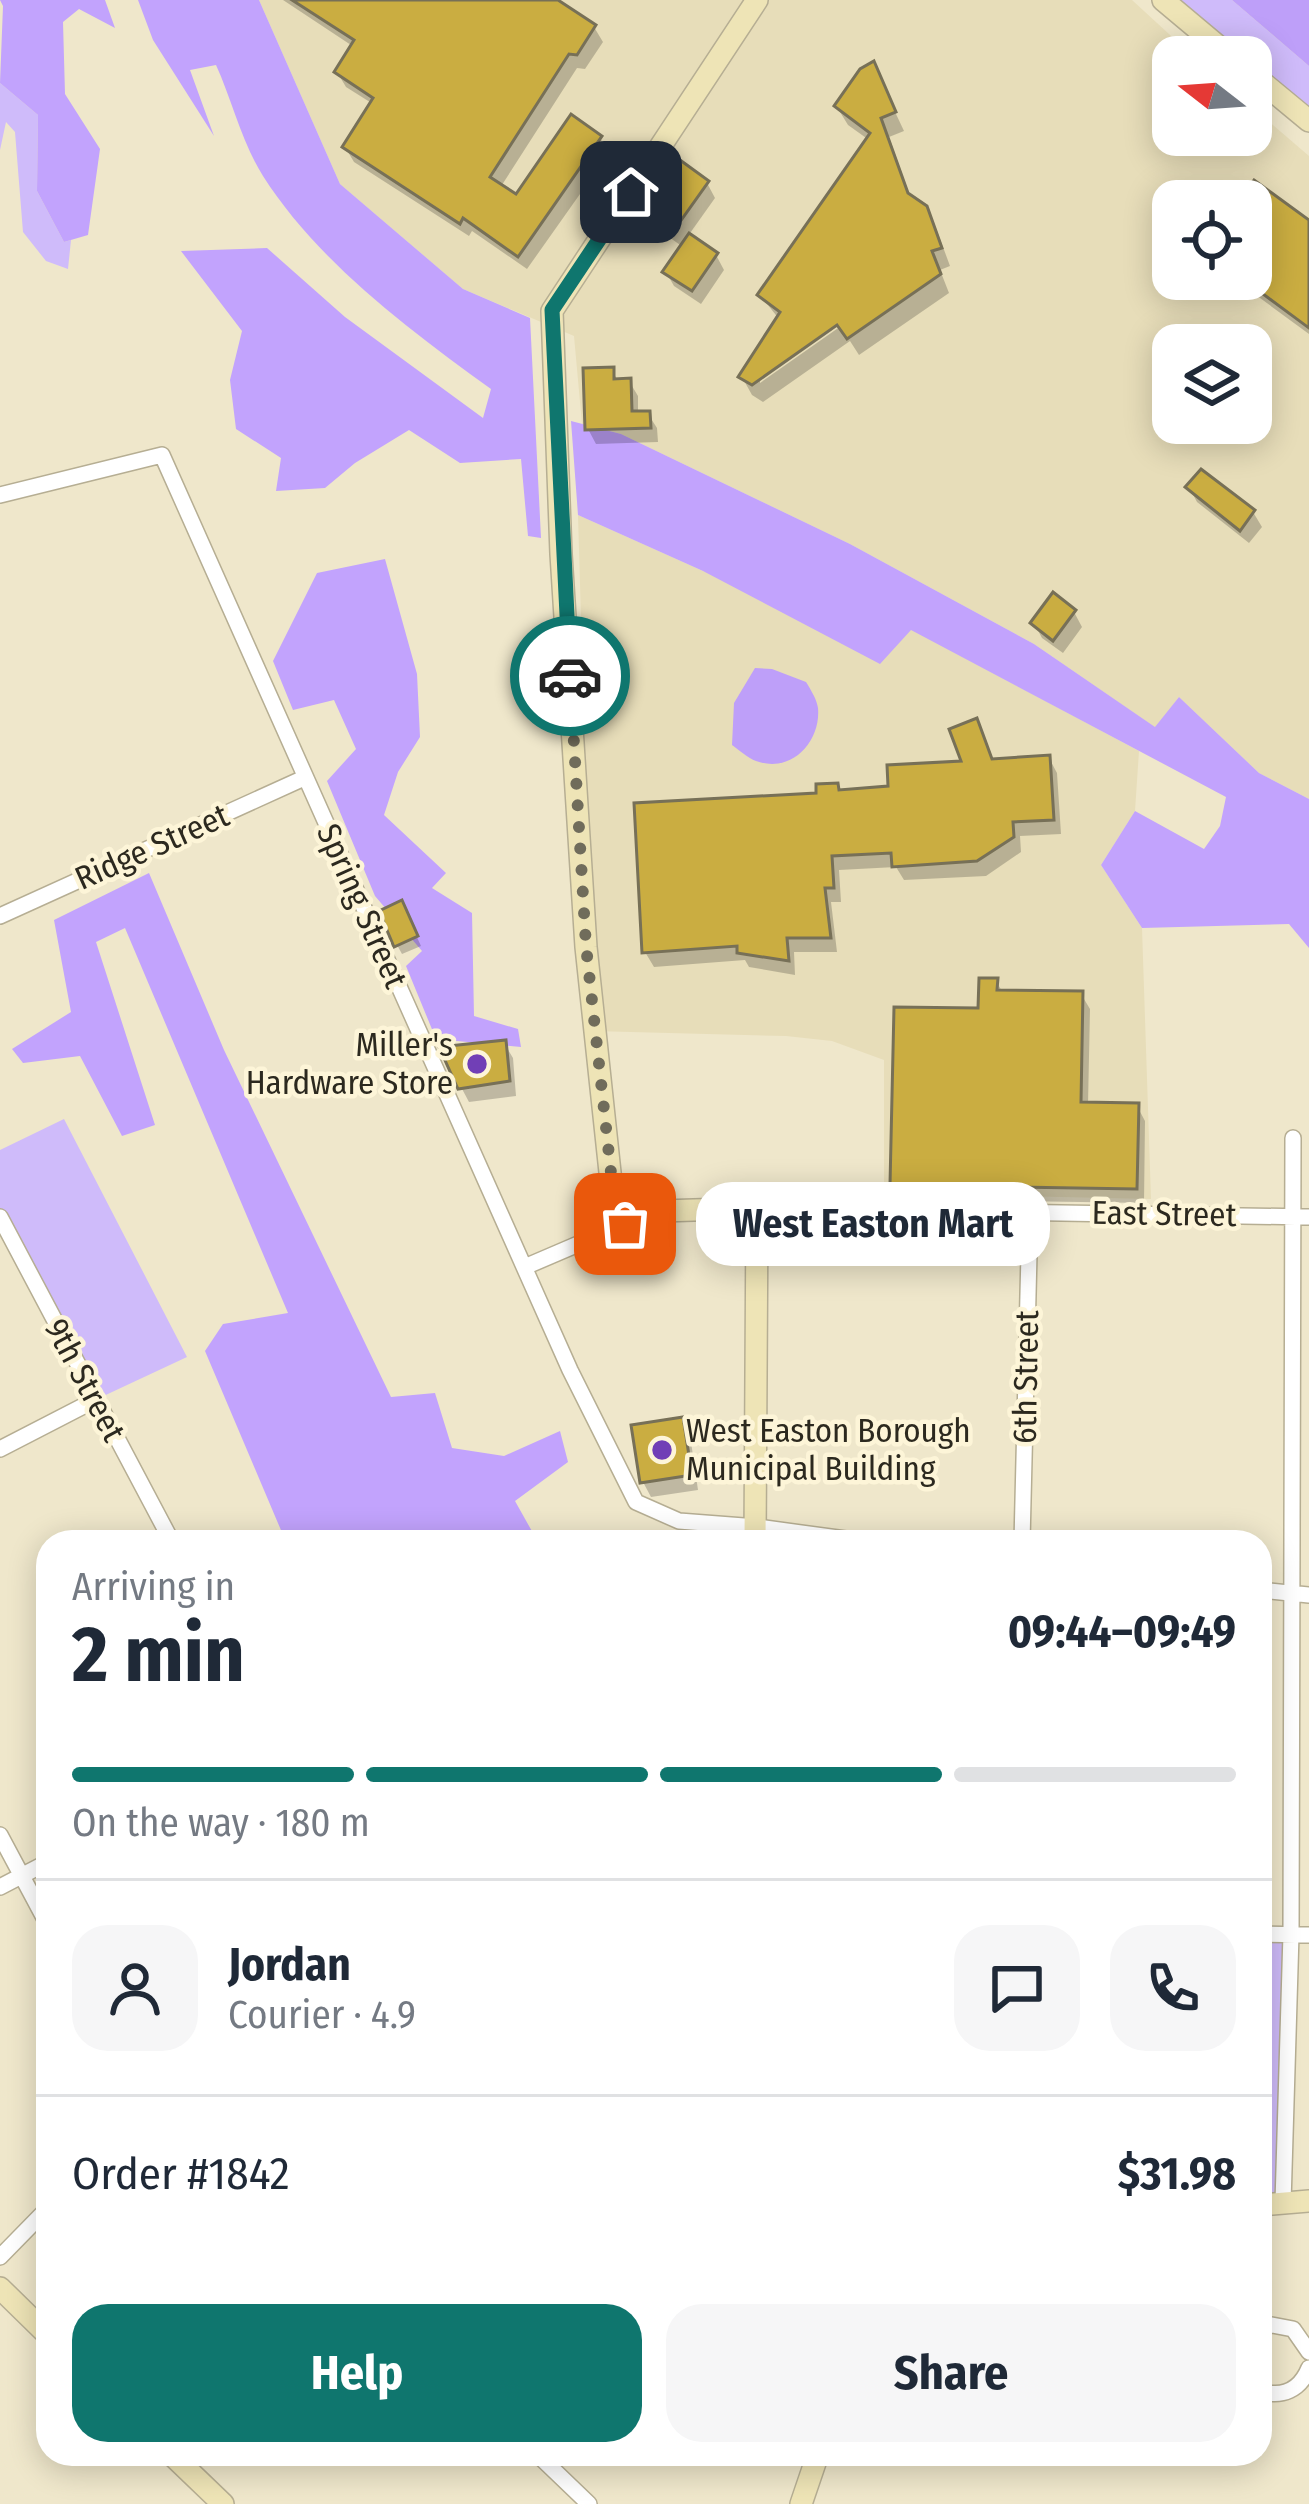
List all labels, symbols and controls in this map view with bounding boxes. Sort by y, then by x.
north arrow [1152,36,1272,156]
map controls [1152,36,1272,444]
pin [580,141,682,243]
icon: home [598,159,664,225]
button: locate [1152,180,1272,300]
button: layers [1152,324,1272,444]
courier [510,616,630,736]
icon: car [537,643,603,709]
street label: Ridge Street [69,795,235,899]
street label: Spring Street [308,818,416,995]
place label: Miller's Hardware Store [246,1025,453,1103]
marker: Miller's Hardware Store [464,1051,490,1077]
pin [574,1173,676,1275]
callout: West Easton Mart [697,1182,1051,1266]
icon: bag [592,1191,658,1257]
street label: East Street [1091,1193,1237,1235]
text: West Easton Mart [733,1201,1013,1247]
street label: 6th Street [1005,1310,1047,1444]
street label: 9th Street [36,1312,134,1448]
place label: West Easton Borough Municipal Building [686,1411,971,1489]
marker: West Easton Borough Municipal Building [649,1437,675,1463]
text: Arriving in [72,1564,235,1610]
text: 09:44–09:49 [1008,1605,1236,1659]
text: 2 min [72,1608,245,1702]
text: On the way · 180 m [72,1800,370,1846]
button: person [72,1925,198,2051]
button: chat [954,1925,1080,2051]
button: phone [1110,1925,1236,2051]
text: Jordan [228,1938,351,1992]
text: Courier · 4.9 [228,1992,416,2038]
text: Order #1842 [72,2147,290,2201]
text: $31.98 [1118,2147,1236,2201]
button: Help [72,2304,642,2442]
button: Share [666,2304,1236,2442]

